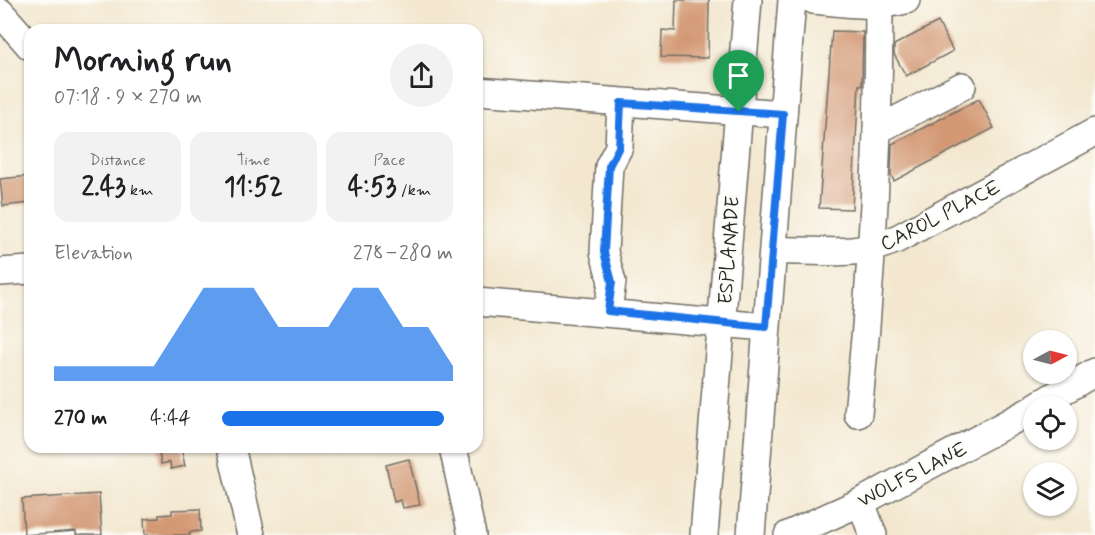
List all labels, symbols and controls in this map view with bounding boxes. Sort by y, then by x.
text: Morning run [54,39,232,83]
button: share [390,44,453,107]
pin [713,50,764,112]
icon: arrive [722,59,755,92]
text: 07:18 · 9 × 270 m [54,84,202,111]
text: Distance [89,150,146,171]
text: Time [237,150,270,171]
text: Pace [374,150,405,171]
text: 2.43 [82,171,126,205]
text: 11:52 [224,171,283,205]
text: 4:53 [348,171,397,205]
street label: CAROL PLACE [876,174,1005,258]
text: km [126,180,153,201]
text: /km [397,180,431,201]
street label: ESPLANADE [712,195,747,305]
text: Elevation [54,240,133,267]
text: 278–280 m [353,240,453,267]
north arrow [1023,330,1077,384]
map controls [1023,330,1077,516]
button: locate [1023,396,1077,450]
text: 270 m [54,405,107,432]
text: 4:44 [150,405,191,432]
street label: WOLFS LANE [853,436,972,515]
button: layers [1023,462,1077,516]

